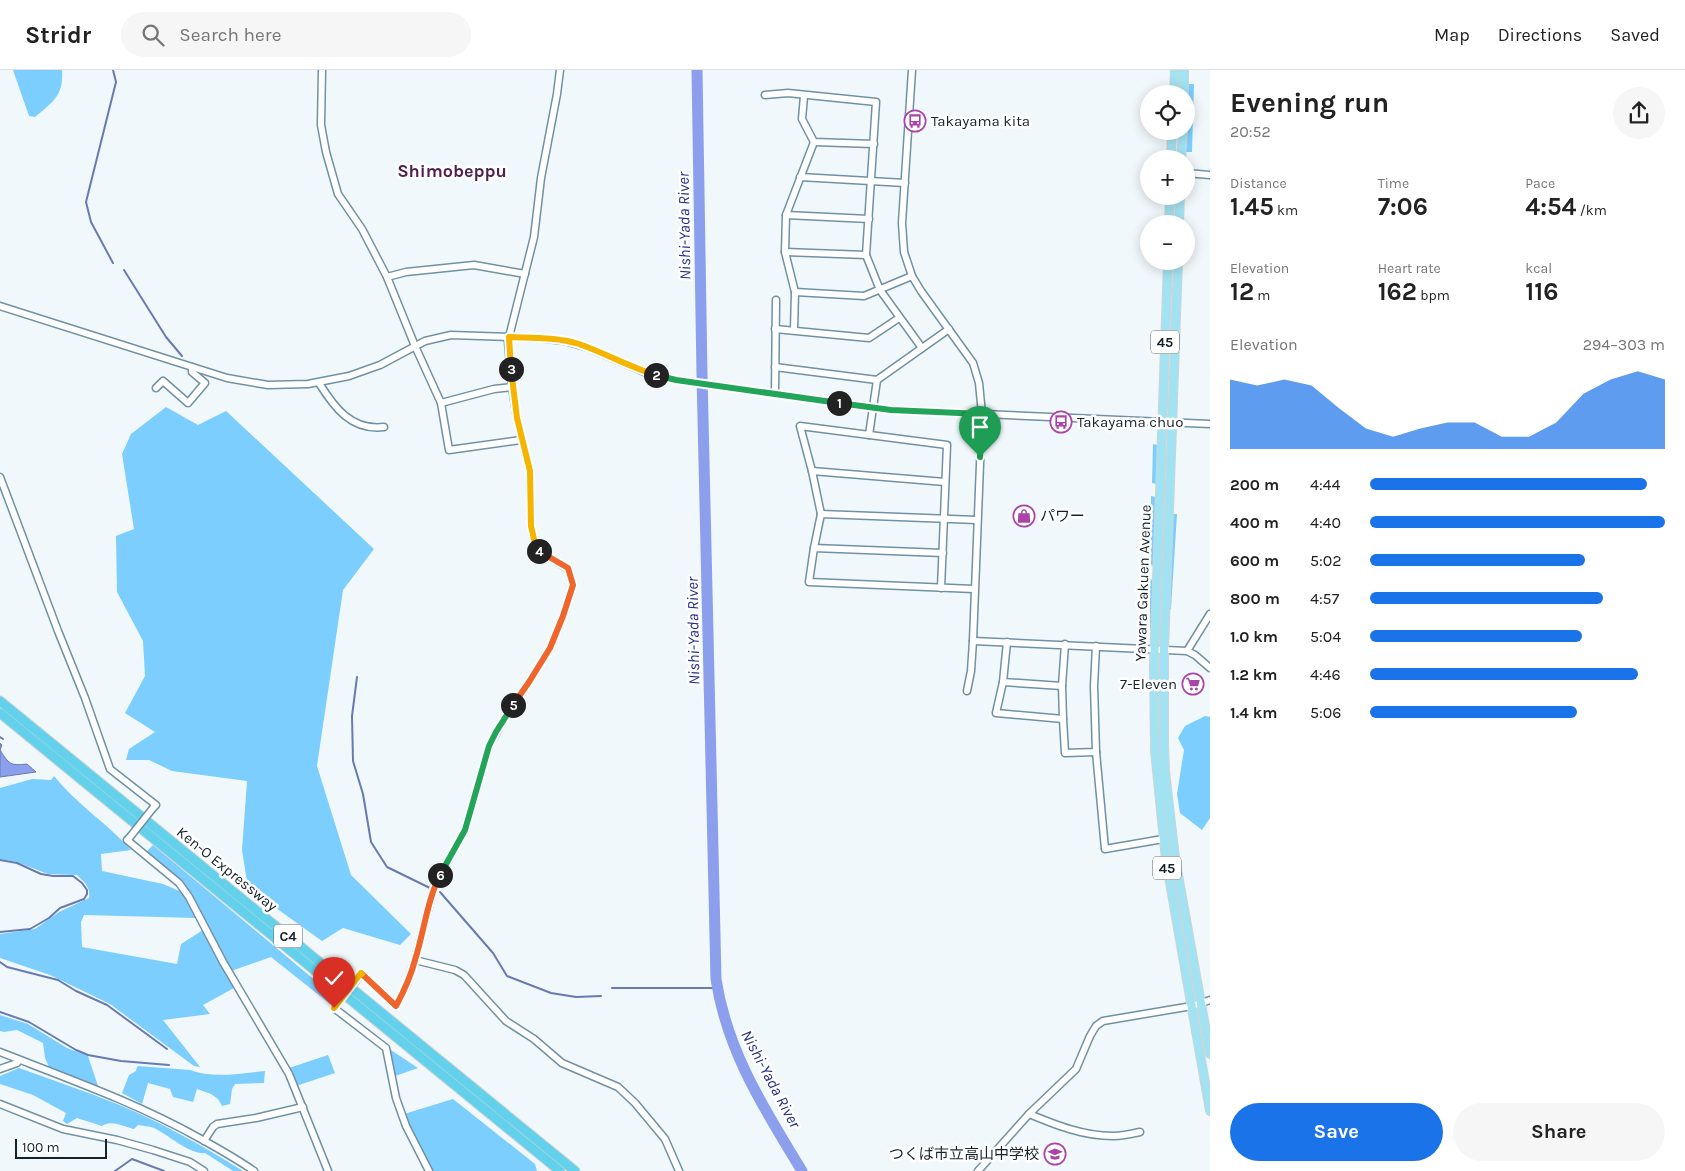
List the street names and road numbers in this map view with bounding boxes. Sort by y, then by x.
road number: 45 [1151,330,1179,354]
street label: Yawara Gakuen Avenue [1131,504,1155,662]
street label: Ken-O Expressway [173,823,281,915]
road number: 45 [1153,856,1181,880]
road number: C4 [274,924,302,948]

